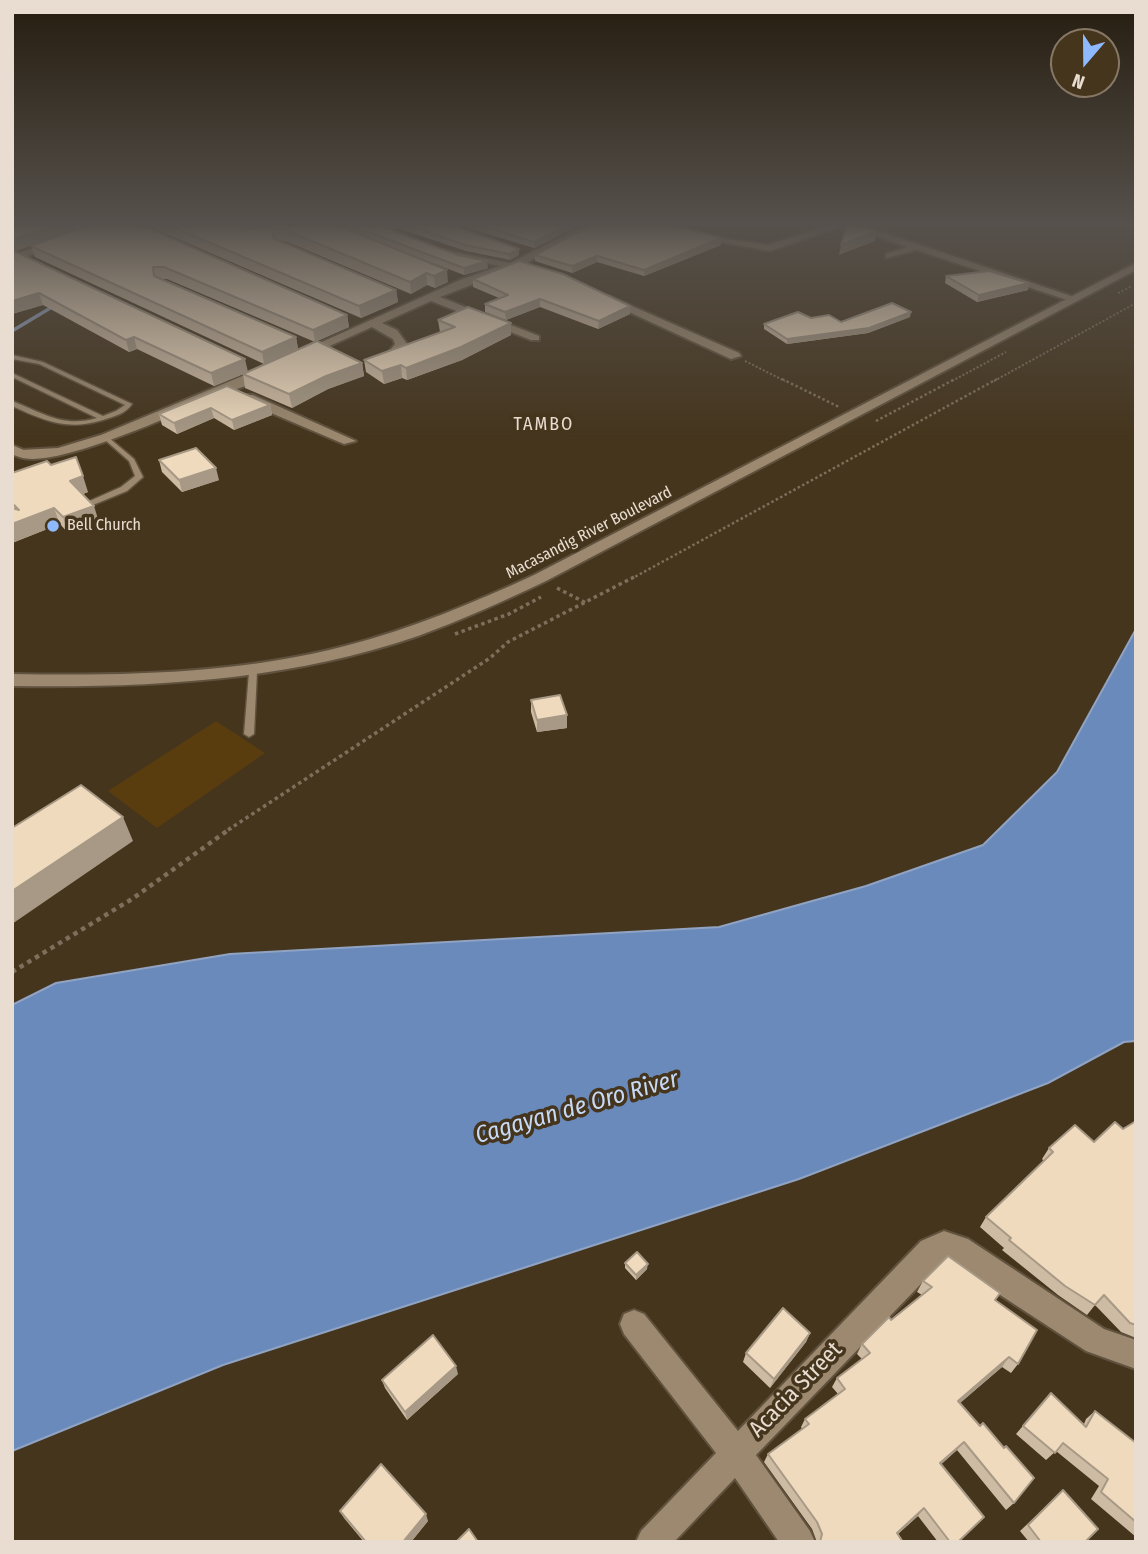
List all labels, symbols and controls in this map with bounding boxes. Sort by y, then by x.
north arrow [1050,28,1120,98]
text: N [1069,69,1088,94]
district label: TAMBO [514,414,574,436]
street label: Macasandig River Boulevard [503,483,675,583]
place label: Bell Church [67,516,141,536]
marker: Bell Church [45,518,61,534]
water label: Cagayan de Oro River [472,1065,682,1151]
street label: Acacia Street [744,1337,848,1443]

